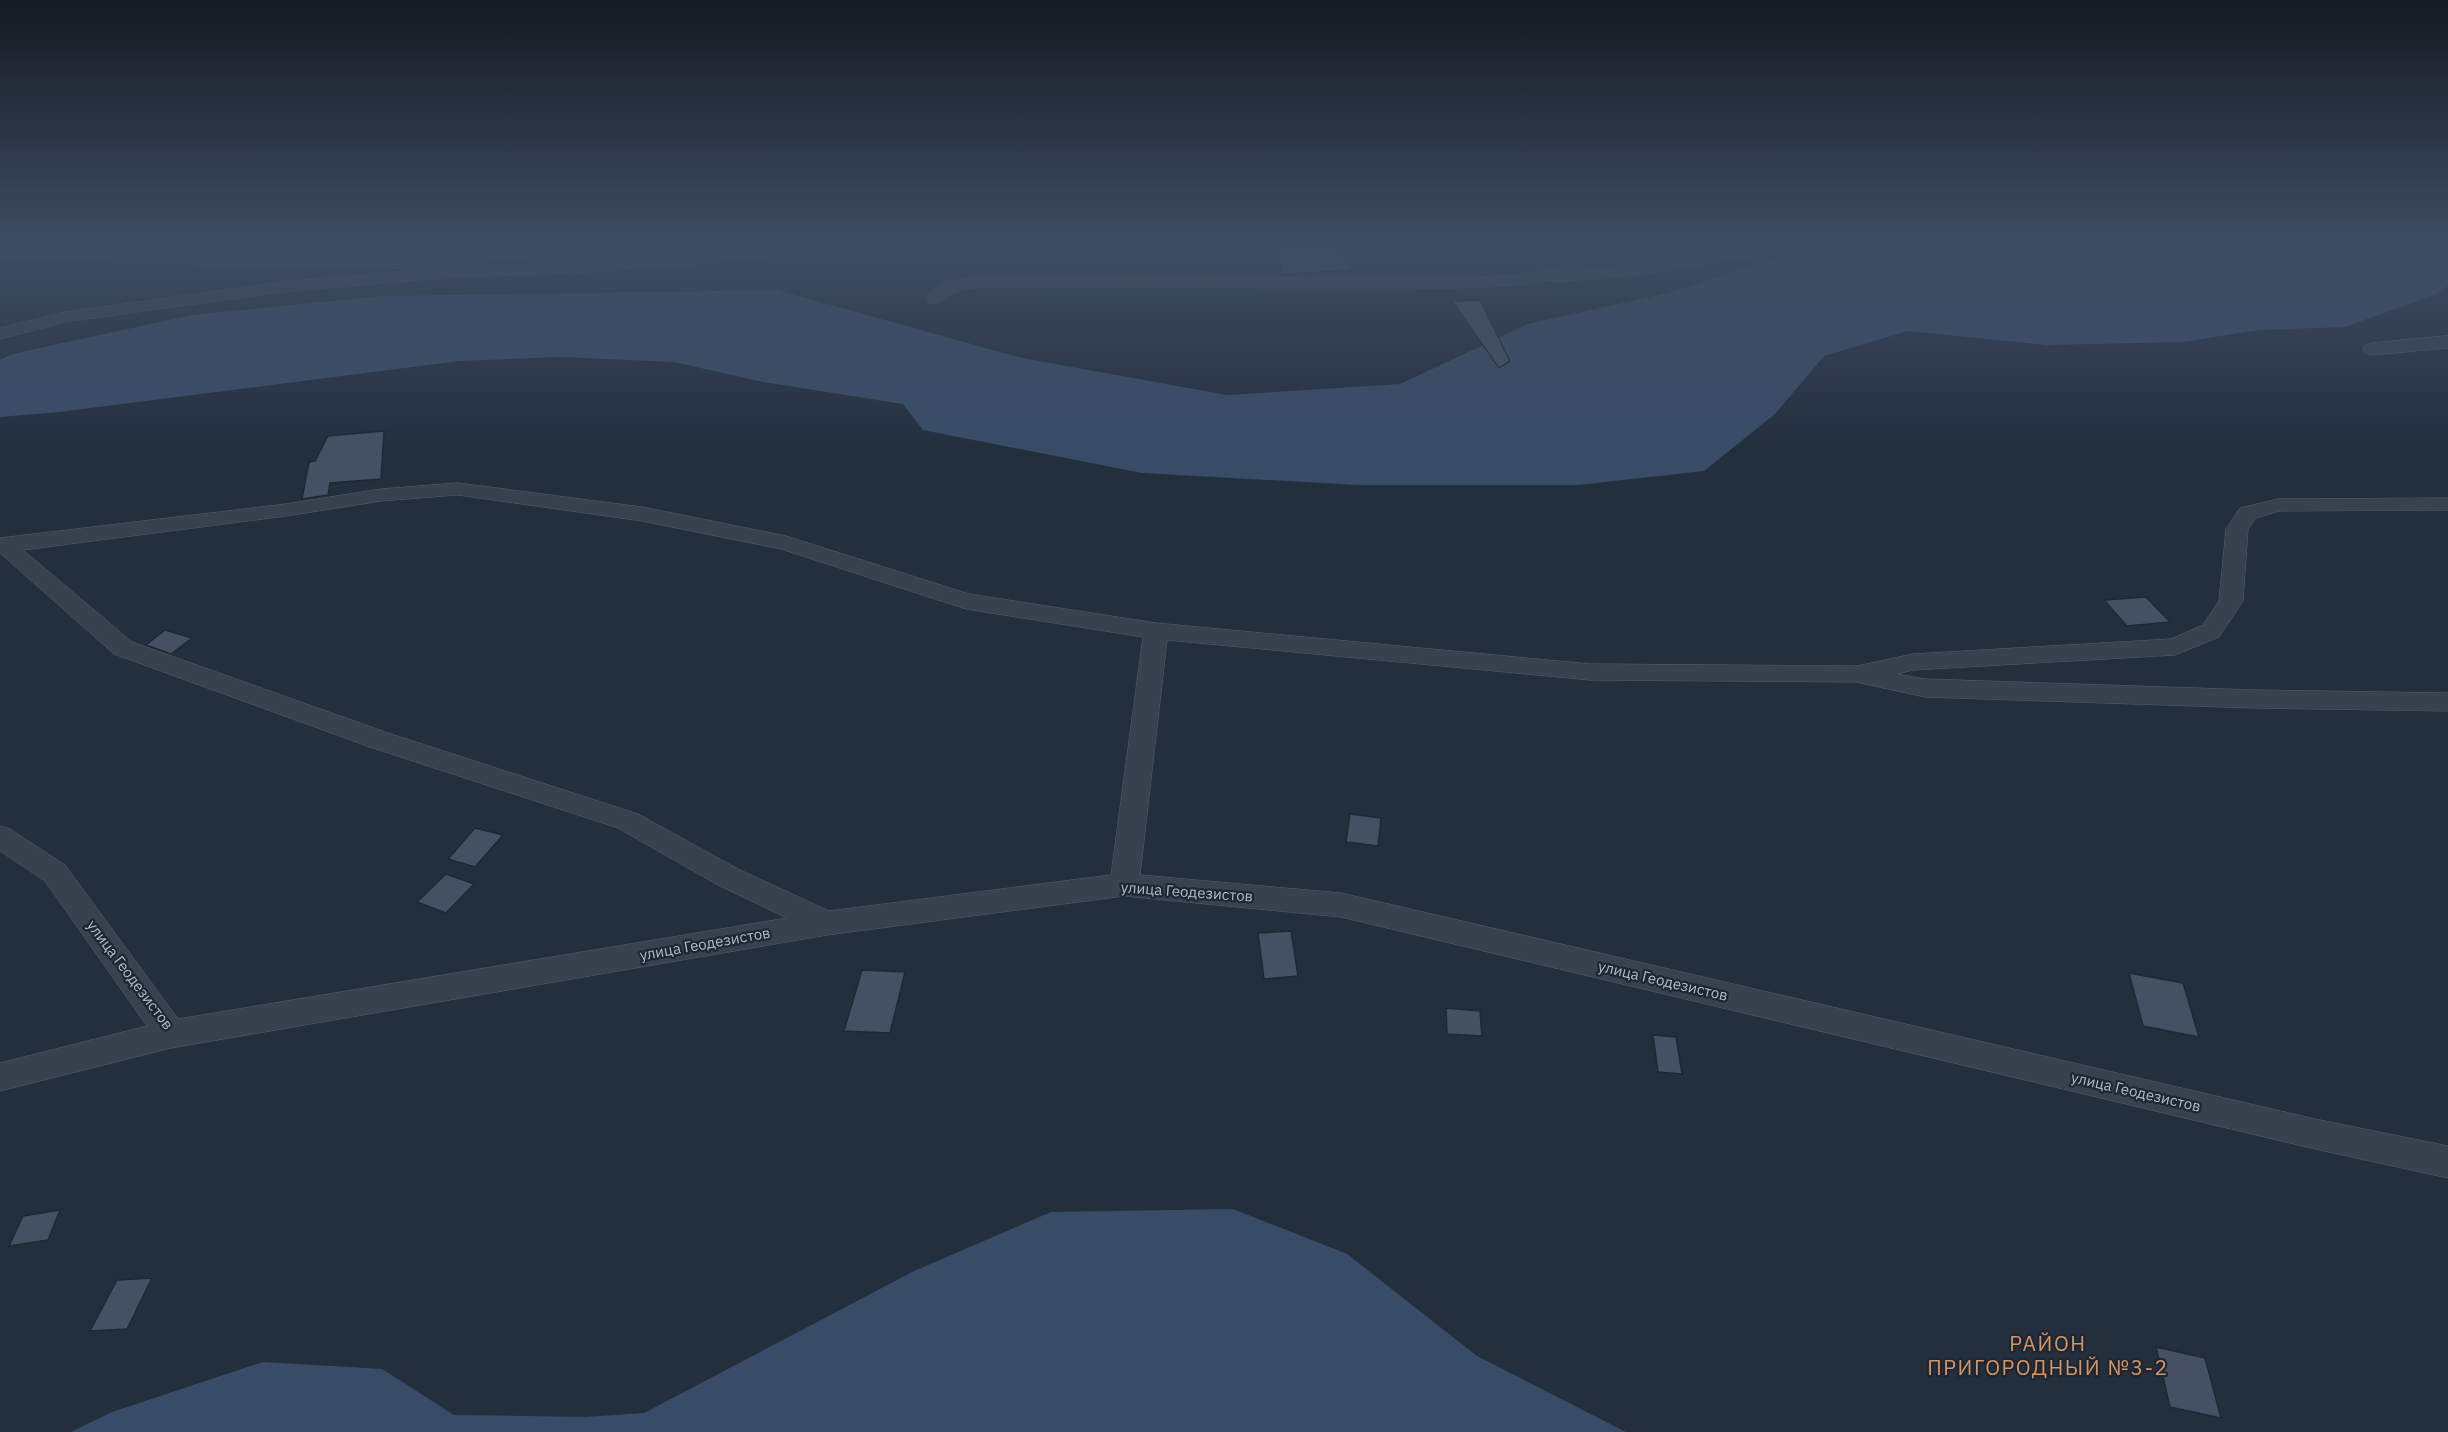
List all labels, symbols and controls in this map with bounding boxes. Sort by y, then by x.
street label: улица Геодезистов [1120,877,1254,906]
street label: улица Геодезистов [83,916,178,1033]
street label: улица Геодезистов [638,923,772,964]
street label: улица Геодезистов [1596,956,1730,1005]
street label: улица Геодезистов [2069,1067,2203,1116]
district label: РАЙОН ПРИГОРОДНЫЙ №3-2 [1927,1329,2169,1381]

